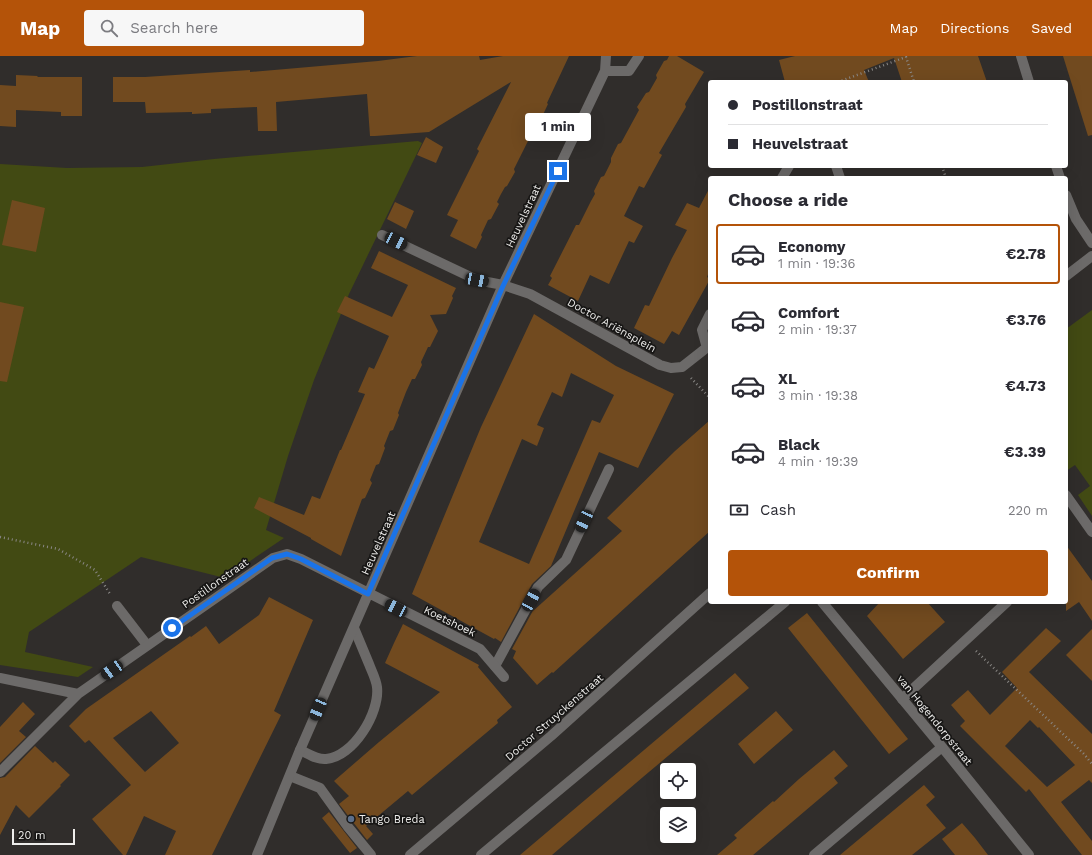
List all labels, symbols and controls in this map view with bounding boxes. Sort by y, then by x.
search box [84,10,364,46]
text: Map [20,17,60,40]
icon: search [98,17,120,39]
text: Search here [130,19,218,37]
text: Map [890,20,918,36]
text: Directions [940,20,1009,36]
text: Saved [1031,20,1072,36]
text: Postillonstraat [752,96,863,114]
callout: 1 min [525,113,591,141]
text: 1 min [541,119,575,134]
text: Heuvelstraat [752,135,848,153]
route end [549,162,567,180]
street label: Heuvelstraat [503,182,544,250]
text: Choose a ride [728,189,848,210]
car [383,230,409,252]
icon: car [730,236,766,272]
text: Economy [778,238,845,256]
text: €2.78 [1006,245,1046,263]
text: 1 min · 19:36 [778,256,855,271]
car [464,272,490,288]
street label: Doctor Ariënsplein [565,296,658,355]
icon: car [730,302,766,338]
text: Comfort [778,304,839,322]
text: €3.76 [1006,311,1046,329]
text: 2 min · 19:37 [778,322,857,337]
icon: car [730,368,766,404]
text: XL [778,370,797,388]
text: €4.73 [1005,377,1046,395]
text: 3 min · 19:38 [778,388,858,403]
icon: car [730,434,766,470]
text: Black [778,436,820,454]
text: €3.39 [1004,443,1046,461]
text: 4 min · 19:39 [778,454,858,469]
icon: cash [728,499,750,521]
text: Cash [760,501,796,519]
text: 220 m [1008,503,1048,518]
car [573,508,595,534]
street label: Heuvelstraat [359,509,398,577]
button: Confirm [728,550,1048,596]
street label: Postillonstraat [180,555,251,611]
car [520,587,542,613]
car [383,597,409,619]
street label: Koetshoek [422,603,478,640]
route start [163,619,181,637]
car [99,658,125,682]
street label: Doctor Struyckenstraat [503,671,606,763]
street label: van Hogendorpstraat [894,673,975,768]
car [308,696,328,722]
map controls [660,763,696,843]
button: locate [660,763,696,799]
button: layers [660,807,696,843]
place label: Tango Breda [359,813,425,826]
marker: Tango Breda [346,814,356,824]
scale bar [12,827,75,846]
text: 20 m [18,829,46,842]

